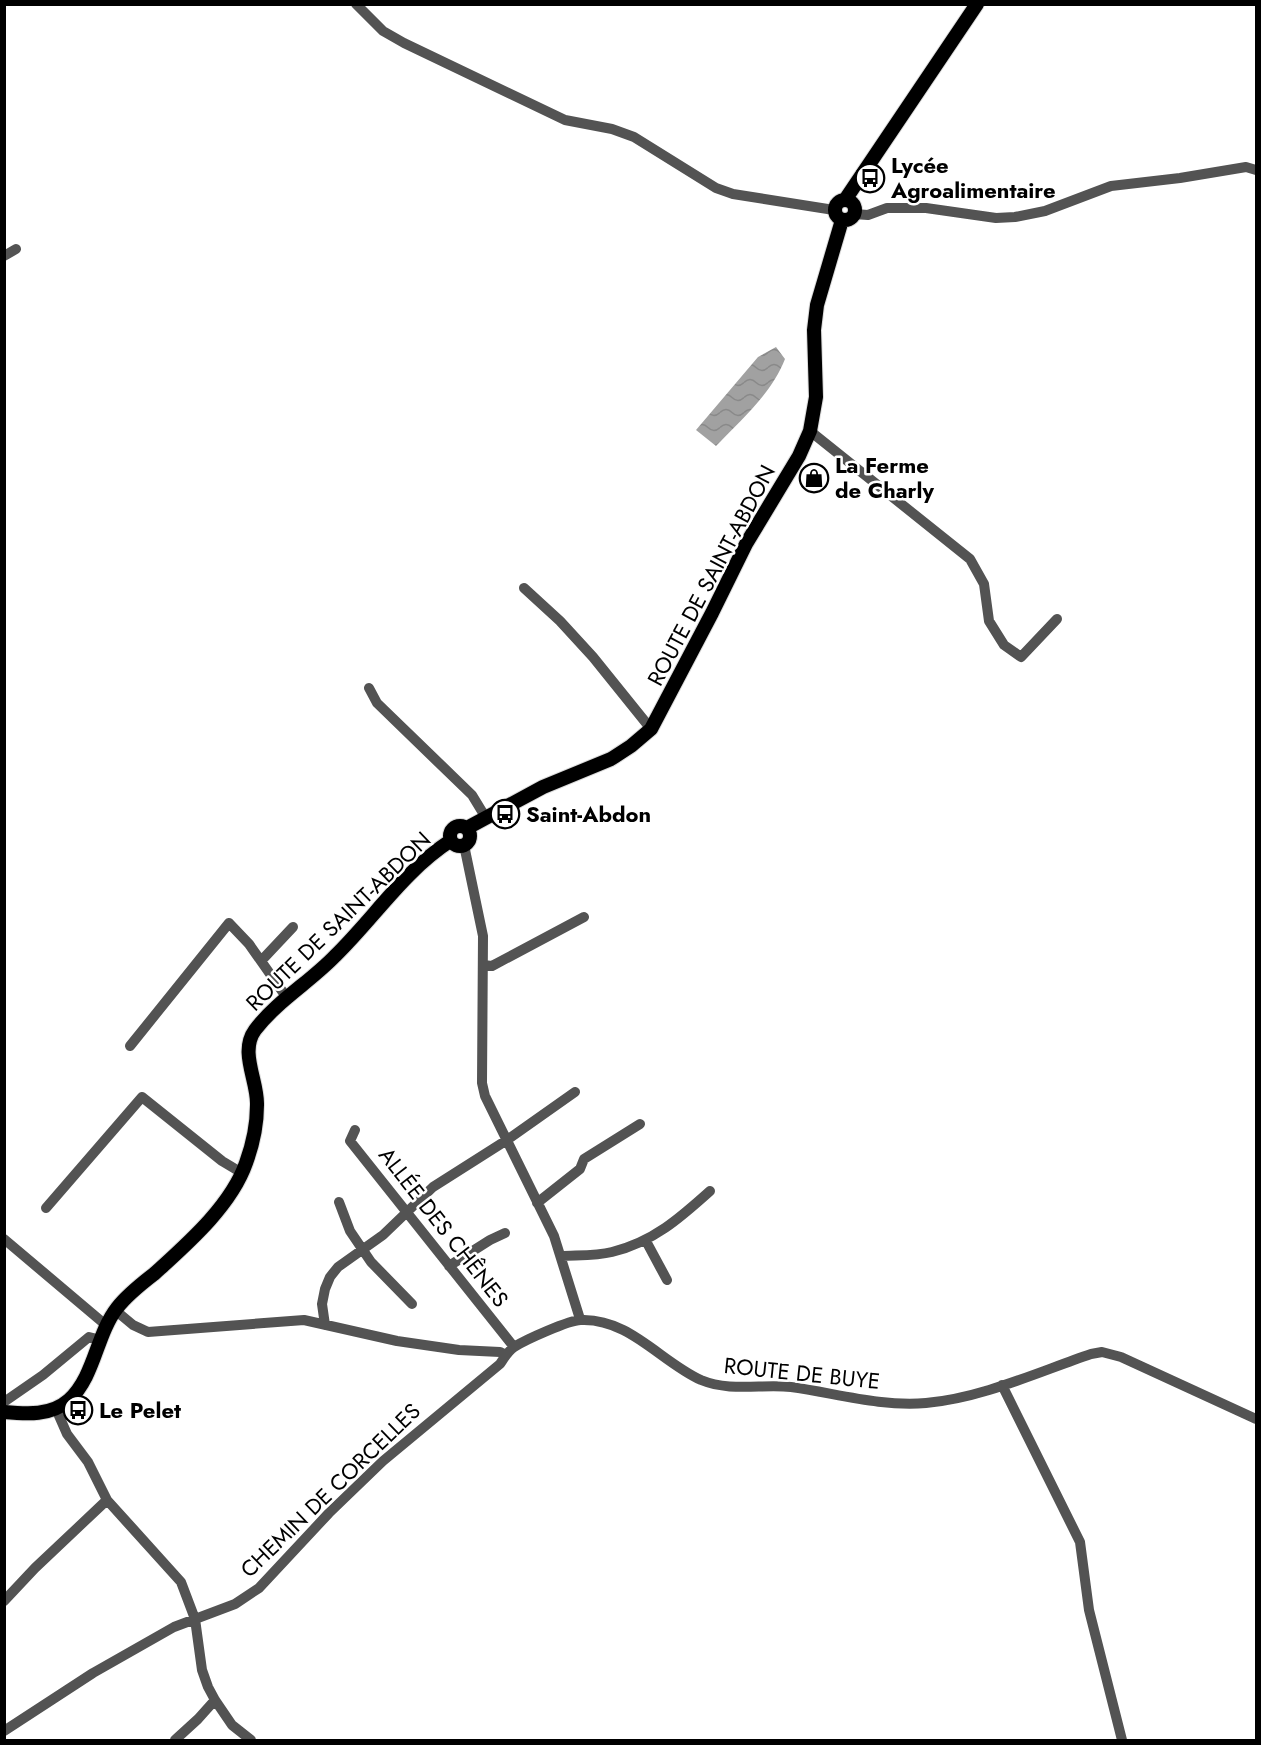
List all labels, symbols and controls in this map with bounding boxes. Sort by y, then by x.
place label: Lycée Agroalimentaire [890,149,1056,206]
bus stop icon: Lycée Agroalimentaire [854,162,886,194]
place label: La Ferme de Charly [835,449,935,506]
street label: ROUTE DE SAINT-ABDON [639,459,783,691]
shop icon: La Ferme de Charly [798,462,830,494]
bus stop icon: Saint-Abdon [489,798,521,830]
place label: Saint-Abdon [526,798,651,830]
street label: ROUTE DE SAINT-ABDON [238,824,438,1018]
street label: ALLÉE DES CHÊNES [371,1140,517,1314]
street label: ROUTE DE BUYE [722,1349,882,1397]
bus stop icon: Le Pelet [62,1394,94,1426]
place label: Le Pelet [99,1394,181,1426]
street label: CHEMIN DE CORCELLES [233,1395,427,1585]

